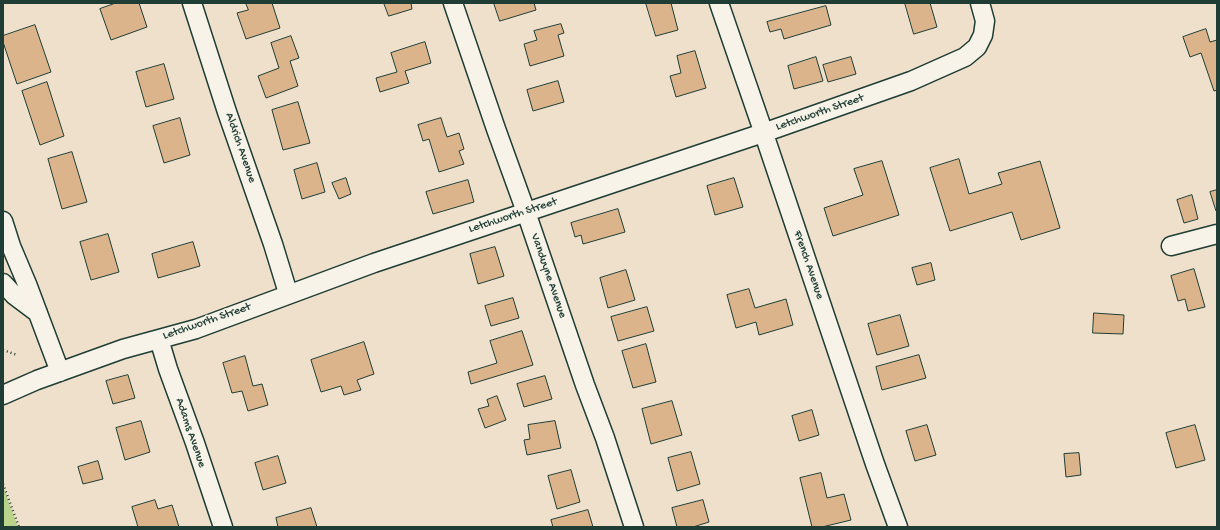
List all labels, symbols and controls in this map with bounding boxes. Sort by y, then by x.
street label: Letchworth Street [774,91,866,135]
street label: Aldrich Avenue [221,111,259,185]
street label: Letchworth Street [467,195,559,237]
street label: French Avenue [790,229,826,301]
street label: Vanduyne Avenue [527,232,569,320]
street label: Letchworth Street [161,300,253,344]
street label: Adams Avenue [171,396,209,470]

